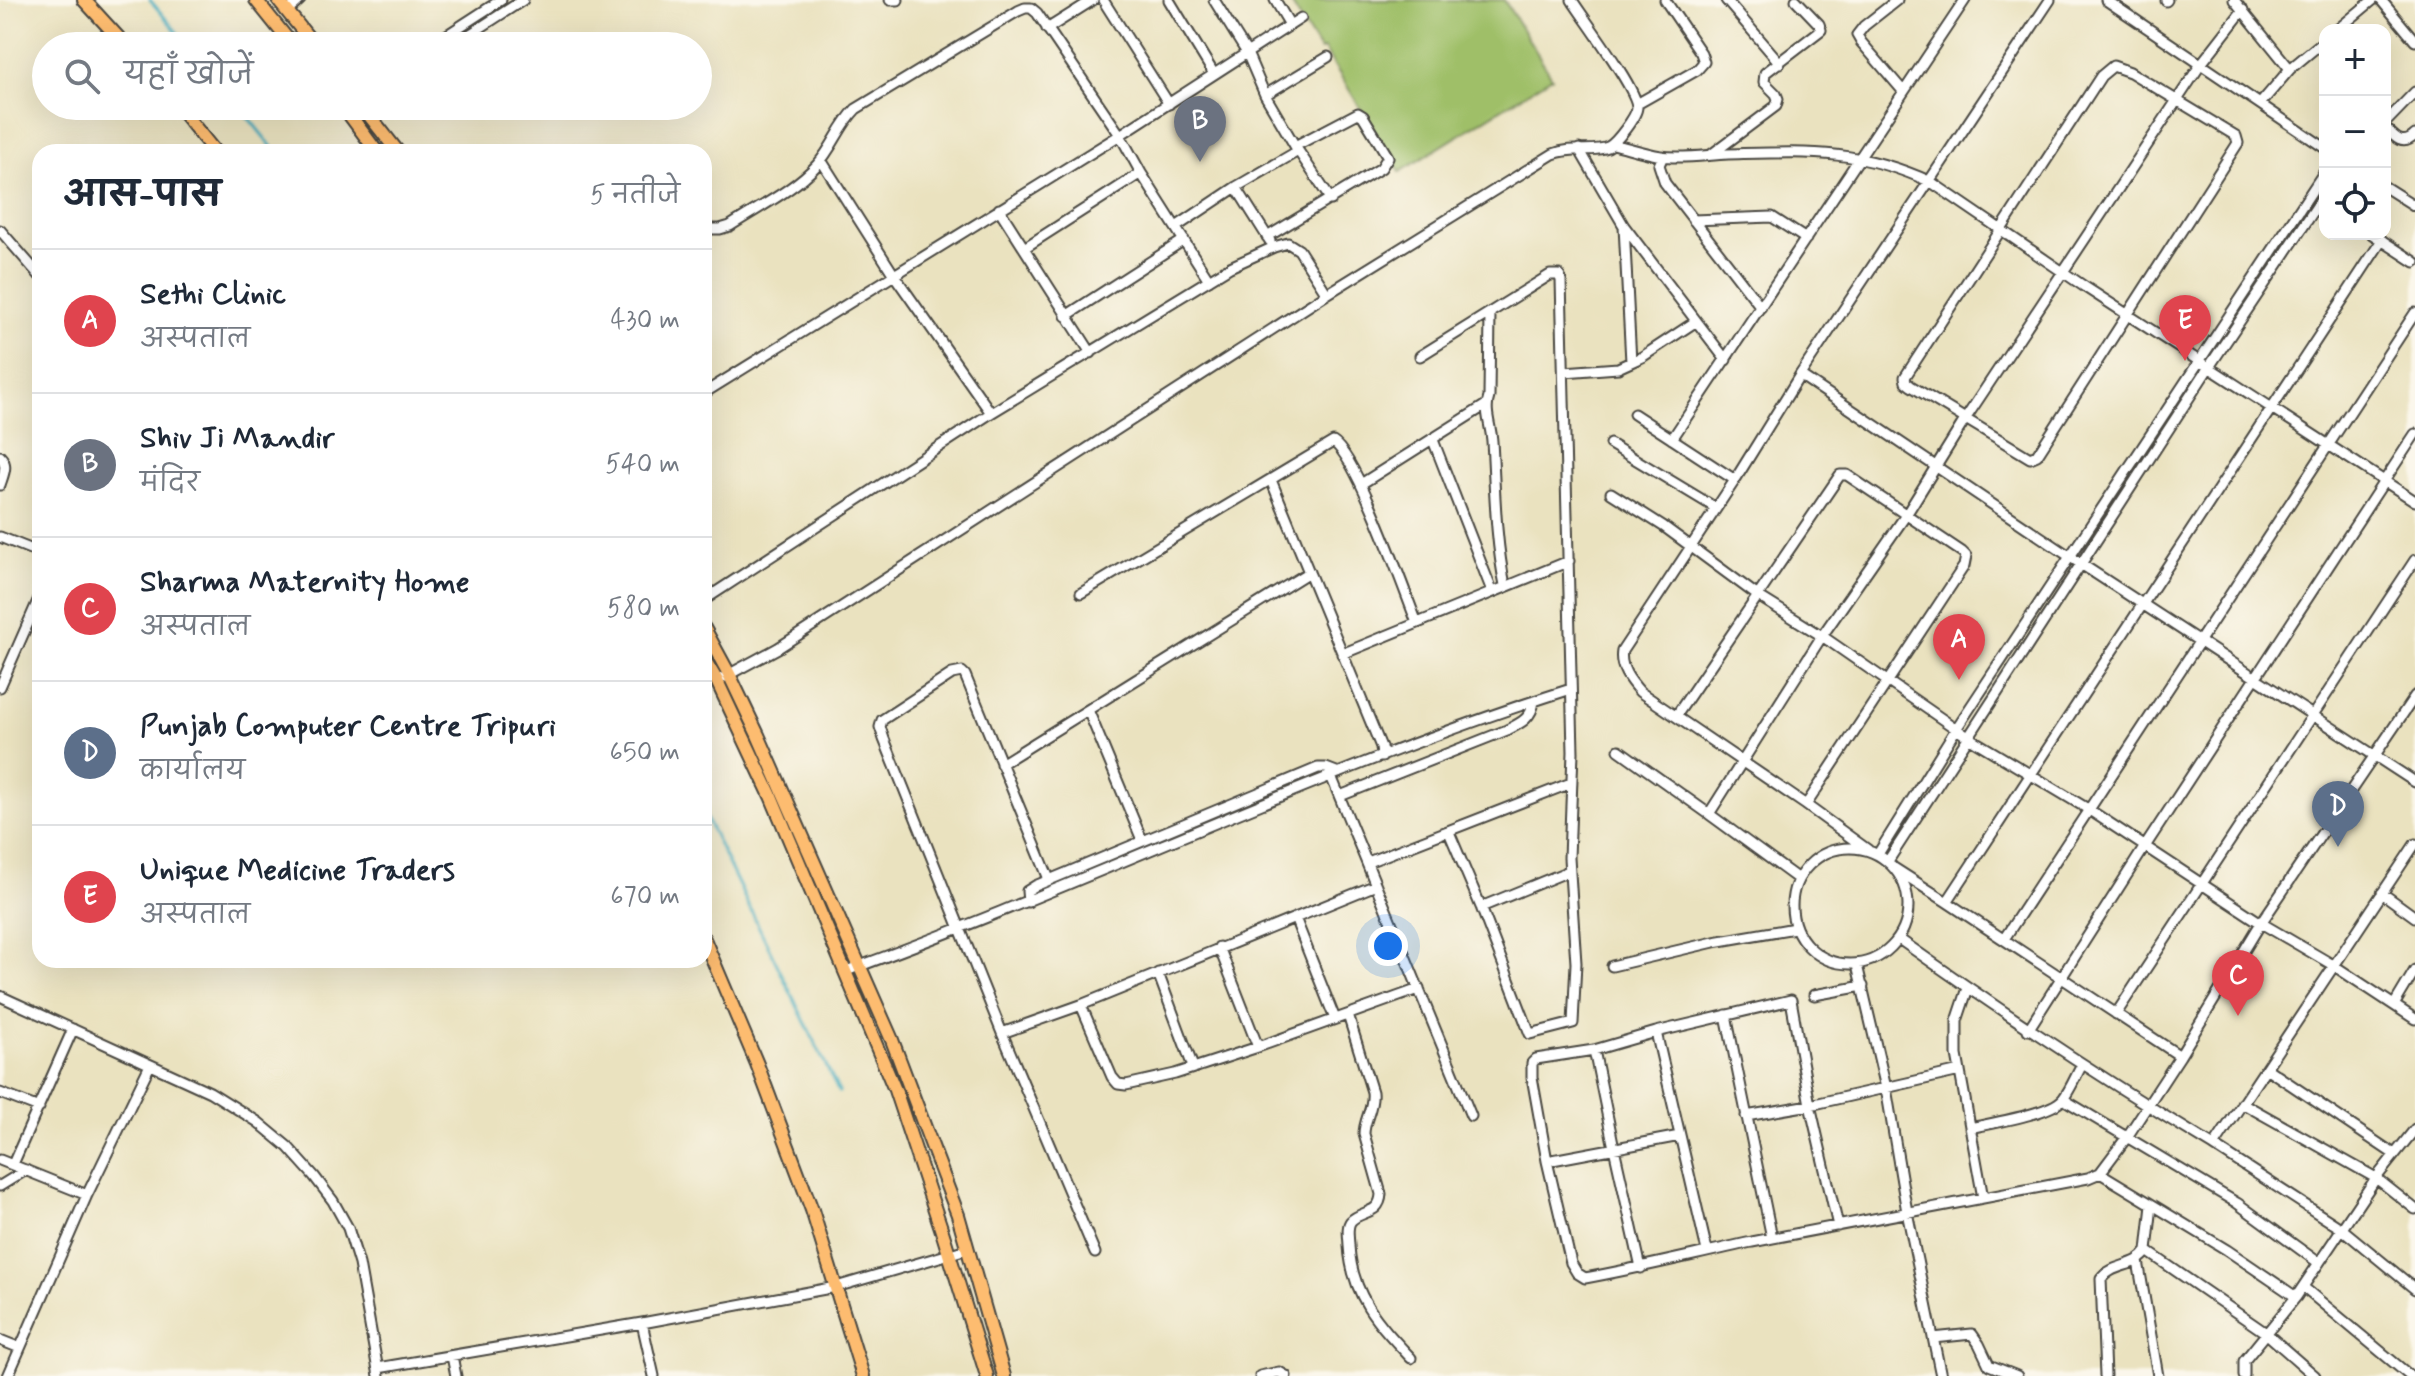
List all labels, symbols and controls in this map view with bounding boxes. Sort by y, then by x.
map controls [2319,24,2391,240]
button: + [2319,24,2391,96]
search box [32,32,712,120]
icon: search [60,54,104,98]
text: यहाँ खोजें [124,56,253,95]
pin: B [1174,96,1226,162]
button: − [2319,96,2391,168]
button: locate [2319,168,2391,240]
text: आस-पास [64,173,221,218]
text: 5 नतीजे [590,179,680,213]
text: Sethi Clinic [140,275,286,314]
pin: E [2159,295,2211,361]
text: A [81,304,99,338]
text: 430 m [611,304,680,338]
text: अस्पताल [140,323,250,357]
text: Shiv Ji Mandir [140,419,335,458]
text: B [82,448,98,482]
text: 540 m [605,448,680,482]
text: मंदिर [140,467,200,501]
text: Sharma Maternity Home [140,563,470,602]
text: C [81,592,99,626]
text: 580 m [607,592,680,626]
text: अस्पताल [140,611,250,645]
pin: A [1933,614,1985,680]
text: Punjab Computer Centre Tripuri [140,707,556,746]
text: D [81,736,99,770]
text: 650 m [609,736,680,770]
text: कार्यालय [140,755,245,789]
pin: D [2312,781,2364,847]
text: Unique Medicine Traders [140,851,455,890]
text: E [82,880,98,914]
text: 670 m [610,880,680,914]
text: अस्पताल [140,899,250,933]
your location [1368,926,1408,966]
pin: C [2212,950,2264,1016]

